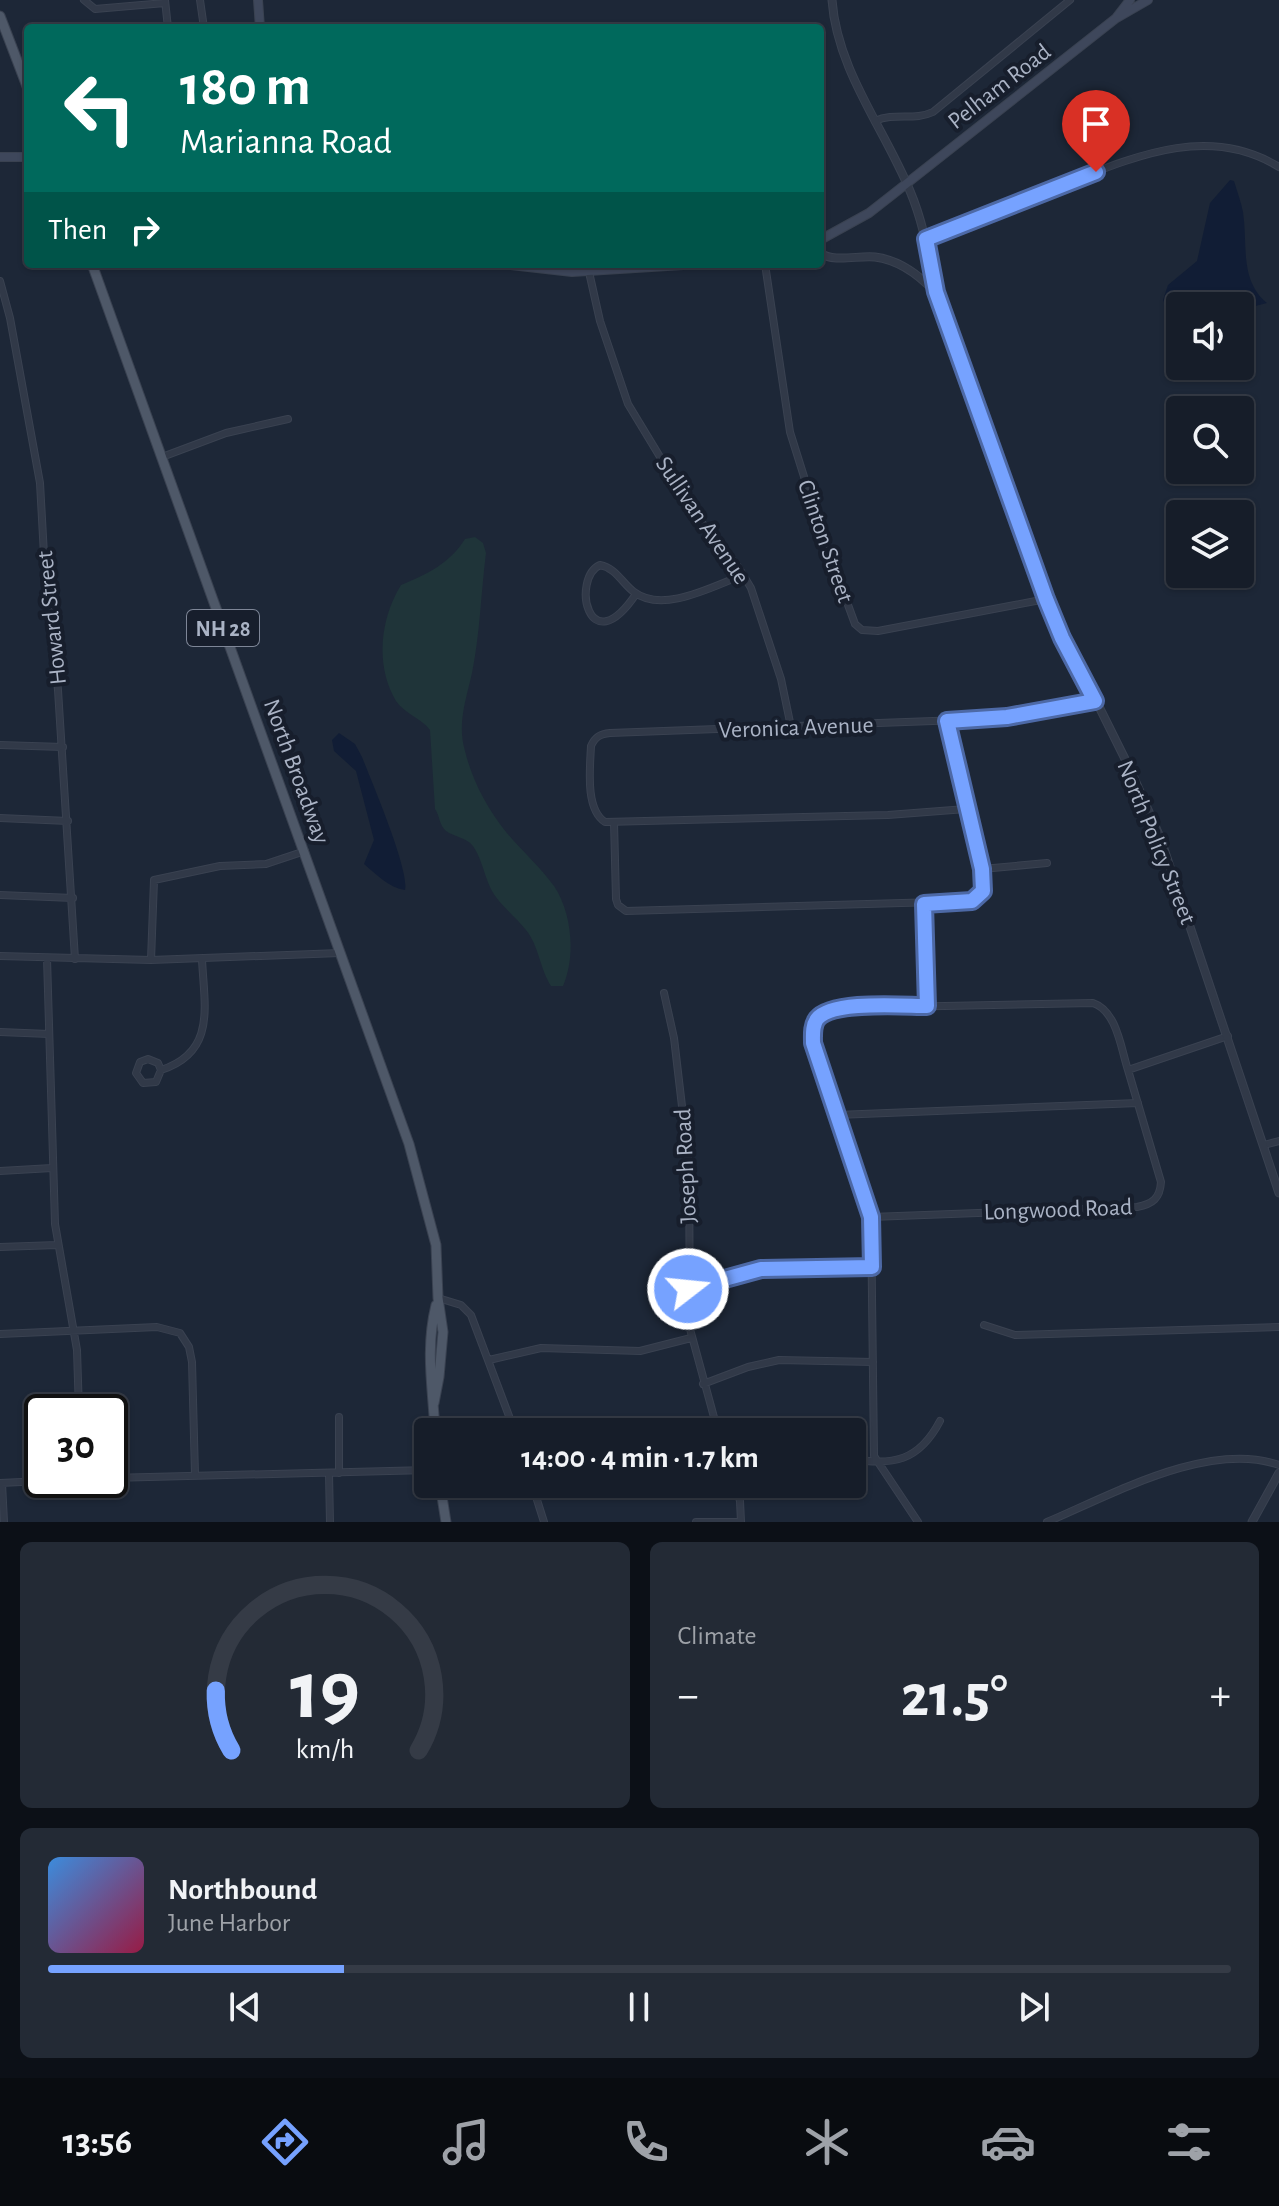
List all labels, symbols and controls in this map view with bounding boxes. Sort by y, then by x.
street label: Pelham Road [944,40,1055,134]
icon: left [48,56,152,160]
text: 180 m [180,59,311,115]
pin [1062,90,1130,172]
icon: arrive [1074,102,1118,146]
text: Marianna Road [180,124,392,160]
icon: right [123,208,167,252]
text: Then [48,215,107,245]
map controls [1166,292,1254,588]
button: sound [1166,292,1254,380]
button: search [1166,396,1254,484]
street label: Sullivan Avenue [651,452,754,589]
street label: Clinton Street [793,477,857,606]
button: layers [1166,500,1254,588]
street label: Howard Street [33,549,71,686]
road number: NH 28 [187,610,259,646]
street label: North Broadway [259,696,333,847]
street label: Veronica Avenue [718,713,874,743]
street label: North Policy Street [1112,757,1200,928]
street label: Joseph Road [671,1108,701,1224]
street label: Longwood Road [983,1195,1133,1225]
position arrow [646,1247,730,1331]
speed limit sign: 30 [24,1394,128,1498]
text: 14:00 · 4 min · 1.7 km [521,1443,759,1473]
text: Climate [678,1623,756,1649]
text: 19 [290,1650,360,1734]
text: 21.5° [901,1667,1008,1727]
text: − [678,1674,699,1718]
text: + [1210,1674,1231,1718]
text: km/h [295,1735,354,1764]
text: Northbound [168,1875,317,1905]
text: June Harbor [168,1910,290,1936]
icon: previous [223,1985,267,2029]
icon: pause [617,1985,661,2029]
icon: next [1012,1985,1056,2029]
icon: directions [257,2114,313,2170]
icon: music [438,2114,494,2170]
icon: phone [618,2114,674,2170]
icon: climate [799,2114,855,2170]
icon: car [980,2114,1036,2170]
icon: filters [1161,2114,1217,2170]
text: 13:56 [62,2124,132,2160]

